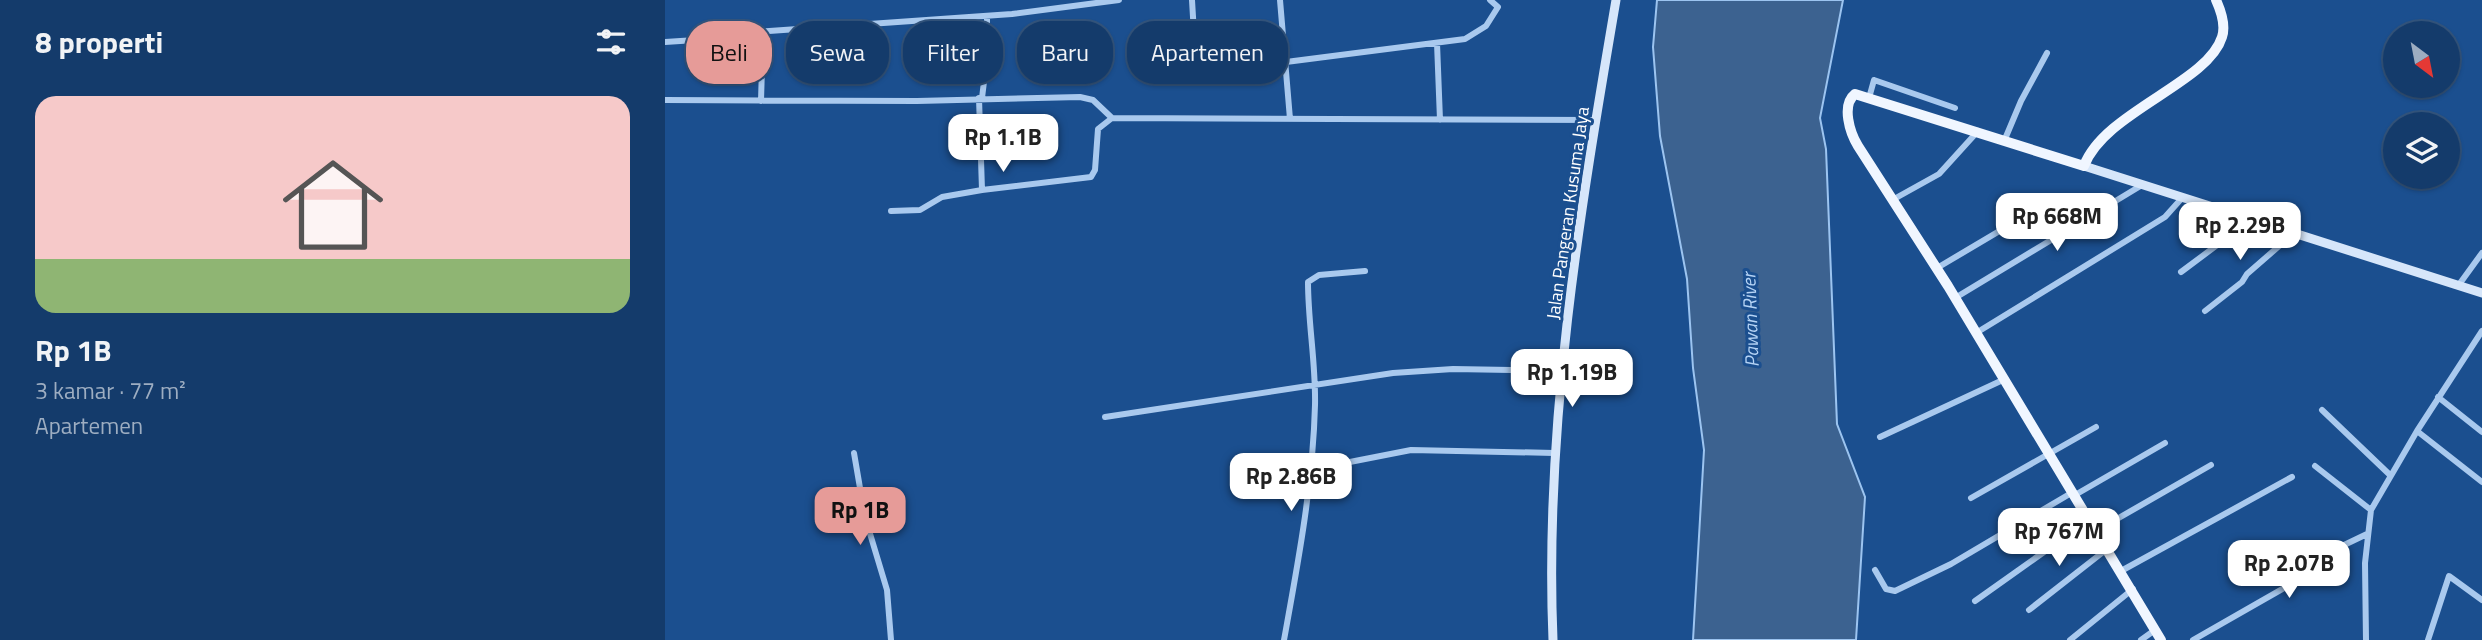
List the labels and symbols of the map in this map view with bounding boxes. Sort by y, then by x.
north arrow [2383,21,2461,98]
street label: Jalan Pangeran Kusuma Jaya [1539,105,1596,321]
pin: Rp 1.1B [938,114,1068,174]
pin: Rp 668M [1992,194,2122,253]
pin: Rp 2.29B [2168,202,2312,262]
water label: Pawan River [1733,270,1766,368]
pin: Rp 1.19B [1500,350,1644,409]
pin: Rp 2.86B [1219,454,1363,513]
pin: Rp 1B [811,488,909,547]
pin: Rp 767M [1994,508,2124,568]
pin: Rp 2.07B [2217,540,2361,600]

